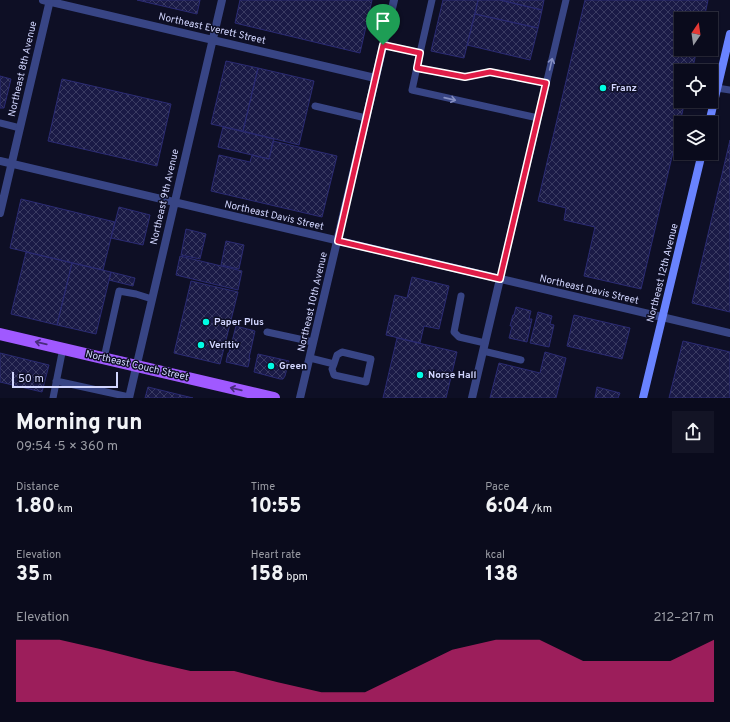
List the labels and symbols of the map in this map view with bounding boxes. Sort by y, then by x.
pin [366,4,400,45]
street label: Northeast Everett Street [157,10,267,48]
north arrow [674,12,718,56]
street label: Northeast 8th Avenue [6,20,40,118]
one-way arrow [547,58,555,71]
place label: Franz [611,82,637,95]
marker: Franz [598,83,608,93]
one-way arrow [443,95,456,103]
street label: Northeast 9th Avenue [148,148,182,246]
street label: Northeast Davis Street [223,198,325,234]
street label: Northeast 12th Avenue [644,222,682,324]
street label: Northeast 10th Avenue [295,251,331,353]
street label: Northeast Davis Street [538,272,640,308]
place label: Paper Plus [214,316,264,329]
marker: Paper Plus [201,317,211,327]
one-way arrow [35,339,48,347]
place label: Veritiv [209,339,240,352]
marker: Veritiv [196,340,206,350]
street label: Northeast Couch Street [84,348,190,384]
place label: Green [279,360,307,373]
marker: Green [266,361,276,371]
place label: Norse Hall [428,369,476,382]
scale bar [12,370,118,389]
marker: Norse Hall [415,370,425,380]
one-way arrow [230,385,243,392]

